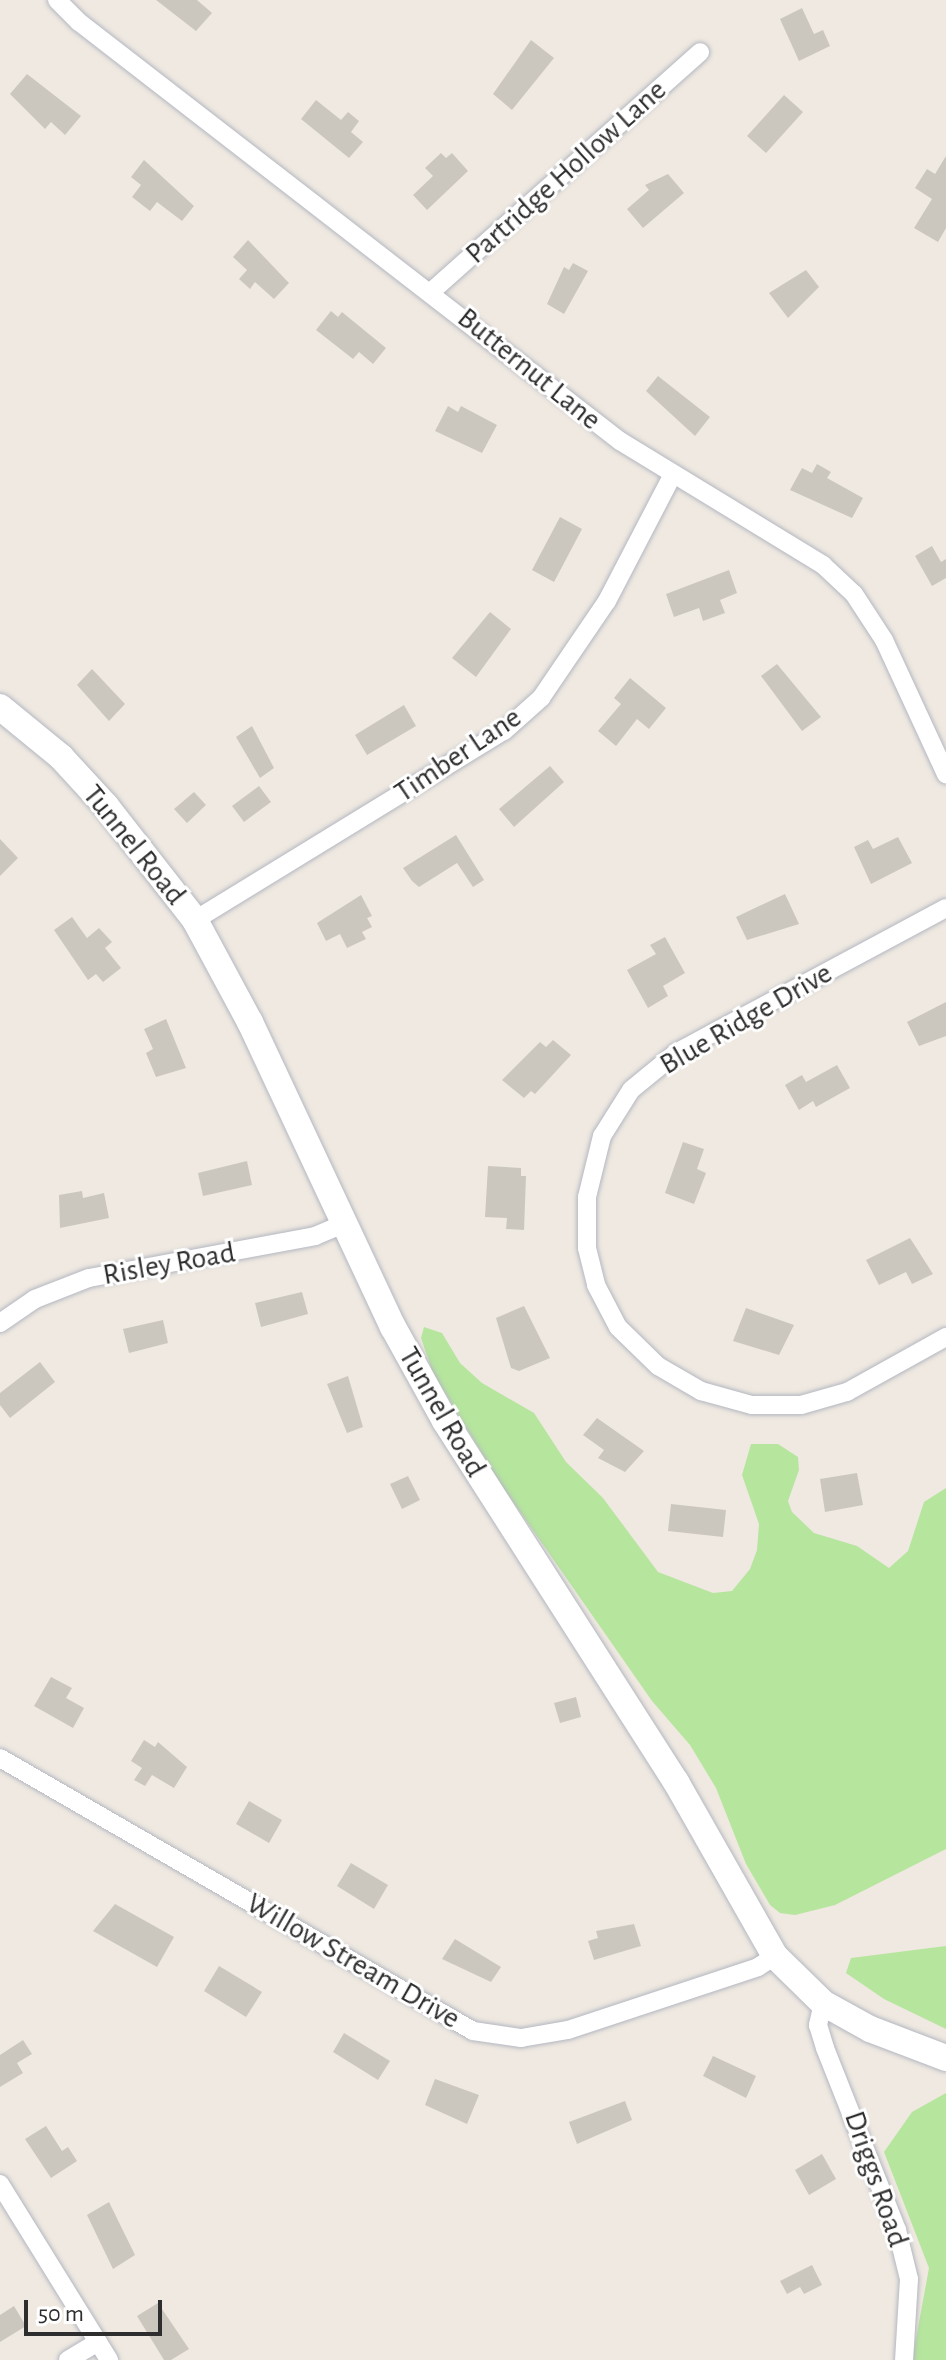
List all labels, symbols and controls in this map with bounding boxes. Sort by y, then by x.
street label: Partridge Hollow Lane [458,72,674,272]
street label: Butternut Lane [450,300,608,438]
street label: Timber Lane [388,699,528,811]
street label: Tunnel Road [75,778,193,912]
street label: Blue Ridge Drive [654,955,838,1083]
street label: Risley Road [100,1235,238,1293]
street label: Tunnel Road [390,1341,494,1483]
street label: Willow Stream Drive [240,1885,466,2037]
street label: Driggs Road [836,2106,916,2252]
scale bar [28,2284,166,2334]
text: 50 m [38,2302,84,2326]

